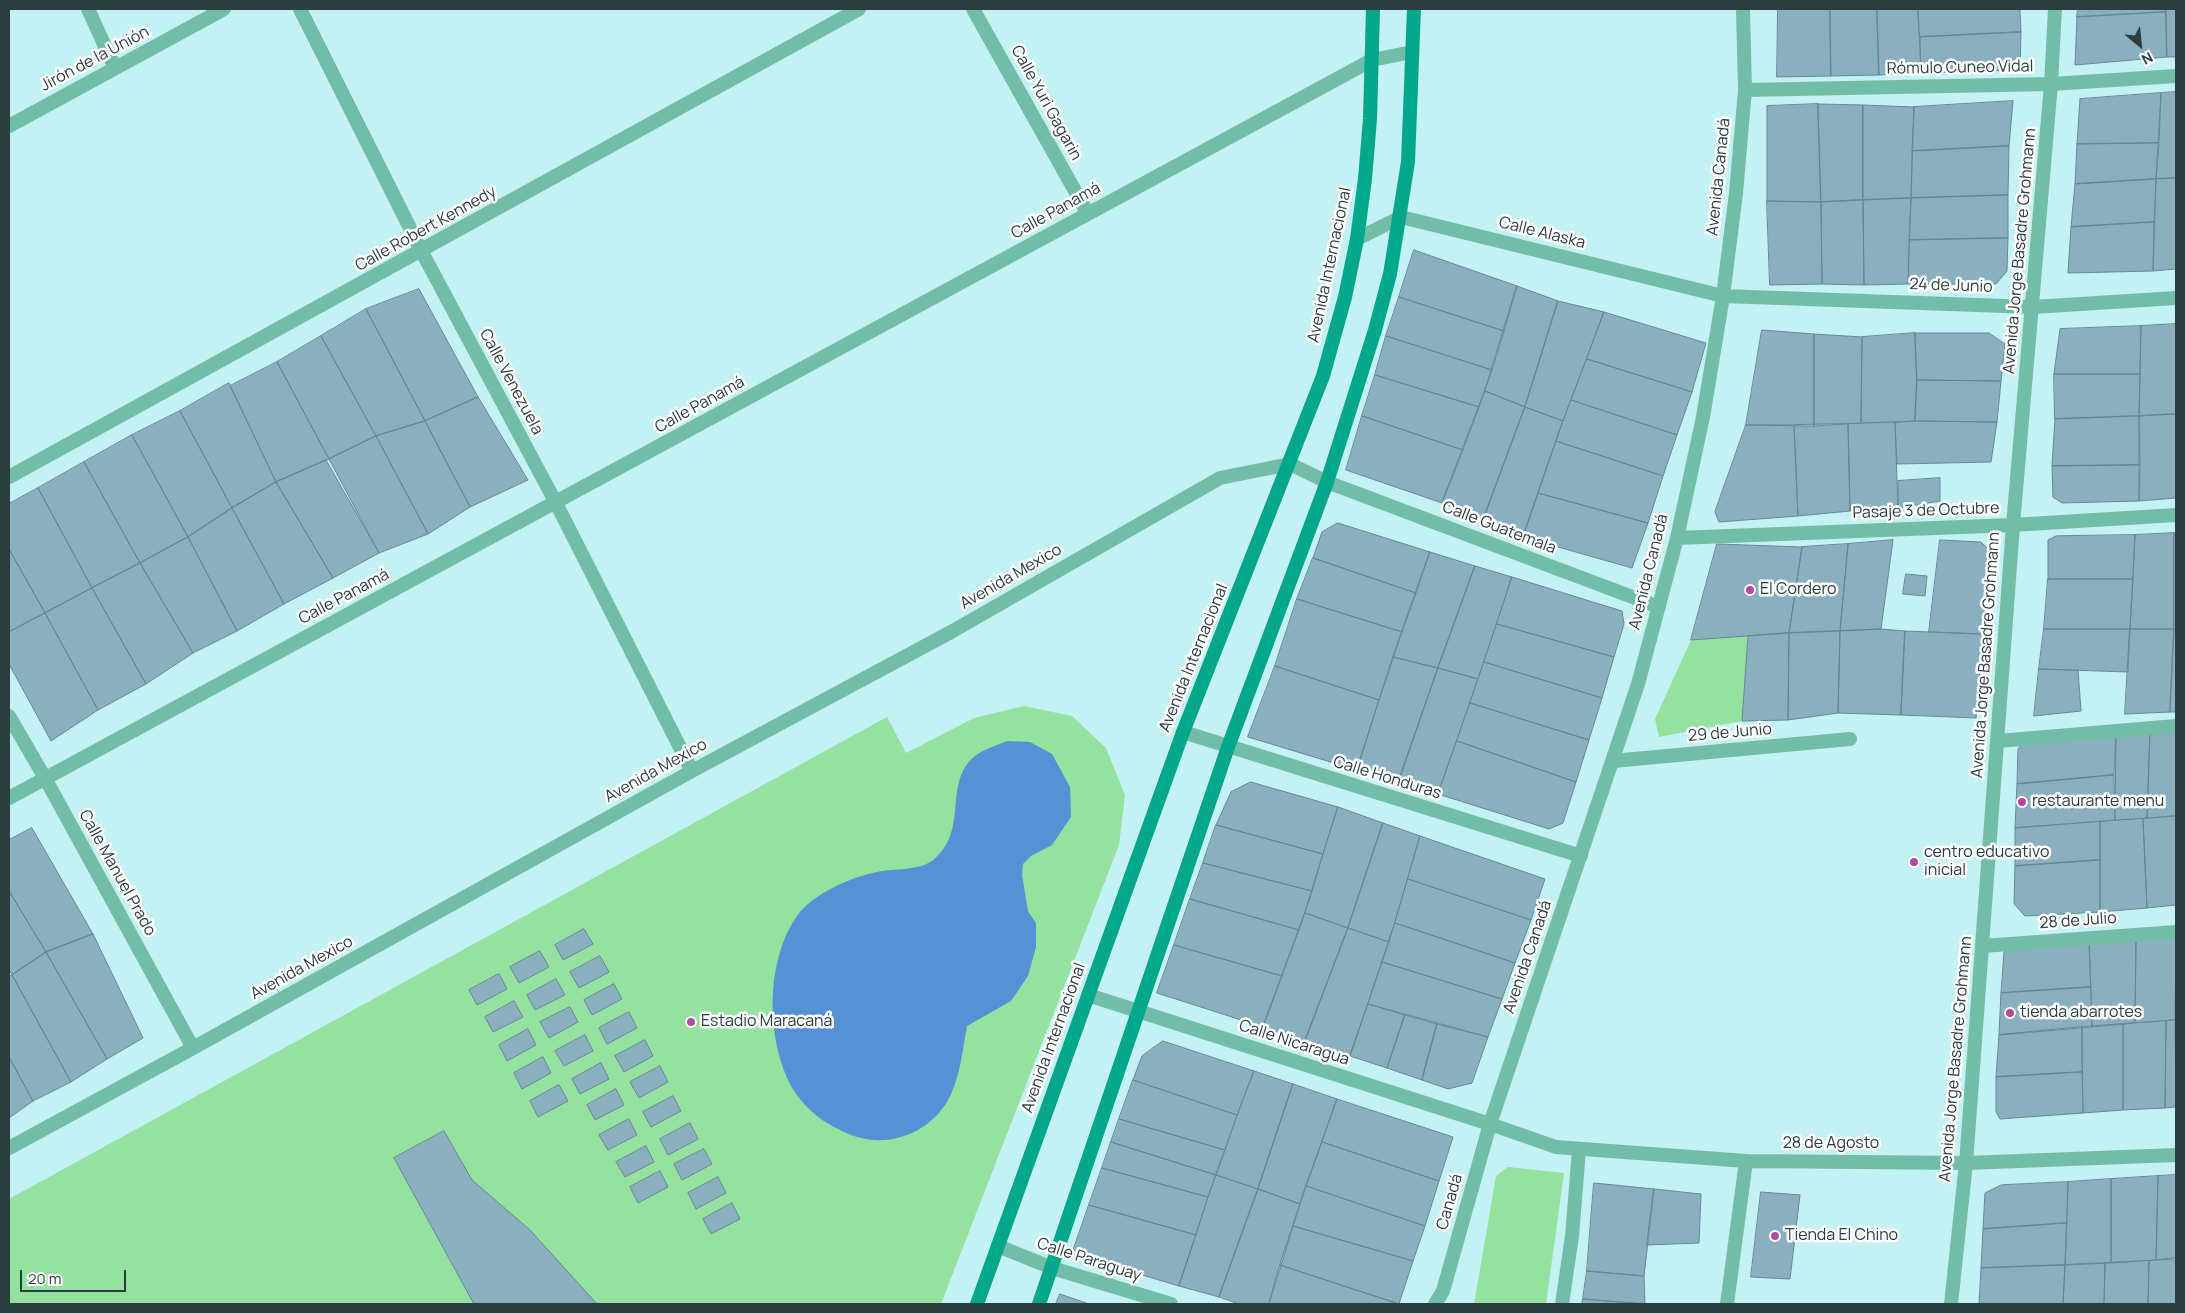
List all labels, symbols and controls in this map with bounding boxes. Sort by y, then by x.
north arrow [2115,20,2165,70]
street label: Jirón de la Unión [37,22,153,96]
street label: Calle Yuri Gagarin [1006,42,1086,164]
text: N [2138,48,2156,69]
street label: Rómulo Cuneo Vidal [1887,57,2033,79]
street label: Avenida Canadá [1703,117,1735,237]
street label: Avenida Jorge Basadre Grohmann [2000,127,2040,375]
street label: Calle Panamá [1008,179,1104,243]
street label: Calle Robert Kennedy [352,182,500,276]
street label: Avenida Internacional [1304,186,1356,344]
street label: Calle Alaska [1497,213,1587,253]
street label: 24 de Junio [1909,275,1993,297]
street label: Calle Venezuela [475,326,547,438]
street label: Calle Panamá [652,373,748,437]
street label: Calle Guatemala [1439,497,1559,559]
street label: Pasaje 3 de Octubre [1852,499,2000,523]
street label: Avenida Canadá [1625,512,1673,632]
street label: Avenida Jorge Basadre Grohmann [1968,531,2004,779]
street label: Avenida Mexico [957,540,1065,614]
street label: Calle Panamá [296,565,392,629]
place label: El Cordero [1760,580,1836,600]
street label: Avenida Internacional [1156,581,1232,735]
marker: El Cordero [1744,584,1756,596]
street label: 29 de Junio [1687,720,1773,746]
street label: Avenida Mexico [602,735,710,807]
street label: Calle Honduras [1331,752,1443,804]
place label: restaurante menu [2032,792,2164,812]
marker: restaurante menu [2016,796,2028,808]
street label: Calle Manuel Prado [74,807,160,939]
place label: centro educativo inicial [1924,843,2049,881]
marker: centro educativo inicial [1908,856,1920,868]
street label: Avenida Canadá [1500,898,1556,1016]
street label: 28 de Julio [2039,909,2117,933]
street label: Avenida Mexico [248,932,356,1004]
street label: Avenida Jorge Basadre Grohmann [1936,935,1976,1183]
street label: Avenida Internacional [1018,960,1090,1116]
place label: tienda abarrotes [2020,1003,2142,1023]
marker: tienda abarrotes [2004,1007,2016,1019]
place label: Estadio Maracaná [701,1012,832,1032]
marker: Estadio Maracaná [685,1016,697,1028]
street label: Calle Nicaragua [1236,1016,1352,1070]
street label: 28 de Agosto [1783,1134,1879,1154]
street label: Canadá [1433,1172,1467,1232]
place label: Tienda El Chino [1785,1226,1898,1246]
marker: Tienda El Chino [1769,1230,1781,1242]
street label: Calle Paraguay [1034,1234,1144,1286]
scale bar [22,1260,129,1292]
text: 20 m [28,1268,61,1289]

